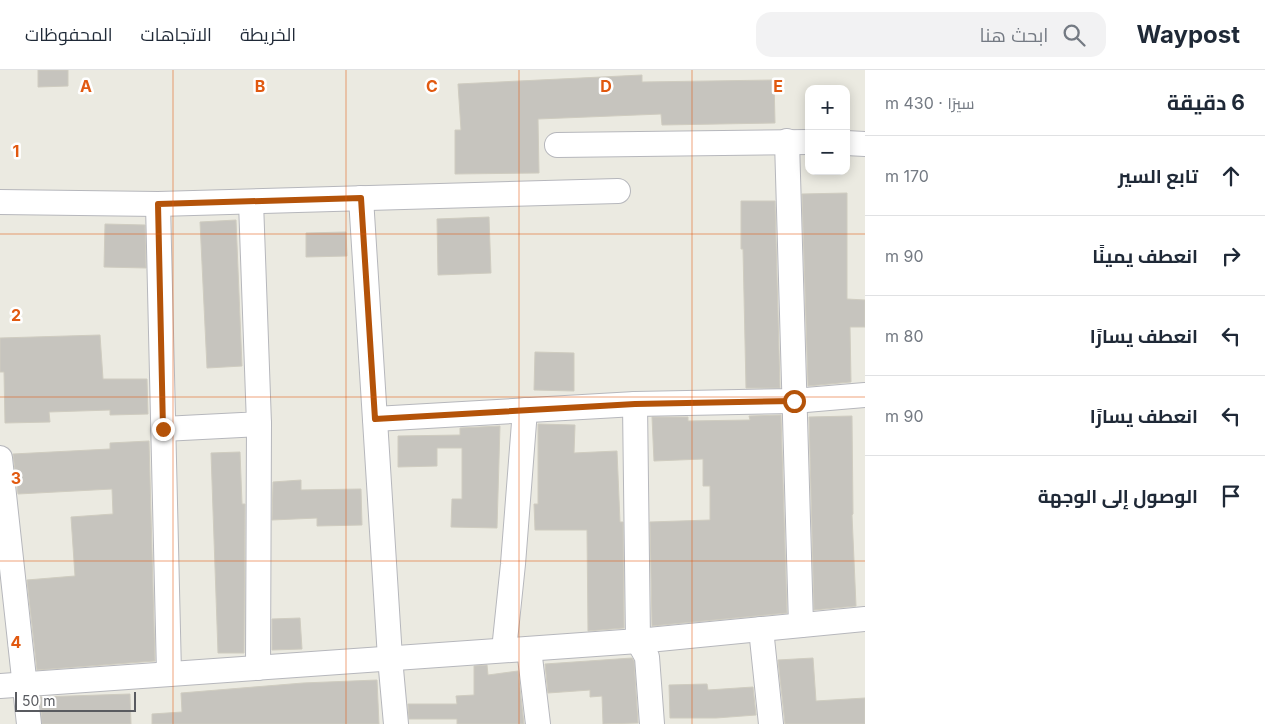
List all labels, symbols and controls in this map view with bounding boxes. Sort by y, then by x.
search box [756,12,1106,57]
text: Waypost [1136,20,1240,49]
icon: search [1060,21,1088,49]
text: المحفوظات [25,24,113,45]
text: الاتجاهات [141,24,212,45]
text: الخريطة [240,24,296,45]
text: ابحث هنا [980,24,1048,47]
text: A [80,76,92,96]
text: B [255,76,265,96]
text: C [426,76,438,96]
text: D [600,76,612,96]
text: E [773,76,783,96]
map controls [805,85,850,175]
button: + [805,85,850,130]
text: 6 دقيقة [1167,90,1245,115]
text: سيرًا · 430 m [885,93,974,113]
button: − [805,130,850,175]
text: 1 [13,141,19,161]
icon: ahead [1217,162,1245,190]
text: تابع السير [1118,165,1198,188]
text: 170 m [885,166,929,186]
icon: right [1217,242,1245,270]
text: انعطف يمينًا [1092,245,1198,268]
text: 90 m [885,246,924,266]
text: 2 [11,305,21,325]
icon: left [1217,322,1245,350]
text: انعطف يسارًا [1090,325,1198,348]
text: 80 m [885,326,924,346]
route start [783,390,806,413]
icon: left [1217,402,1245,430]
text: انعطف يسارًا [1090,405,1198,428]
text: 90 m [885,406,924,426]
route end [152,418,175,441]
text: 3 [11,468,21,488]
icon: arrive [1217,482,1245,510]
text: الوصول إلى الوجهة [1038,485,1198,508]
text: 4 [11,632,22,652]
scale bar [15,689,136,712]
text: 50 m [22,692,56,709]

